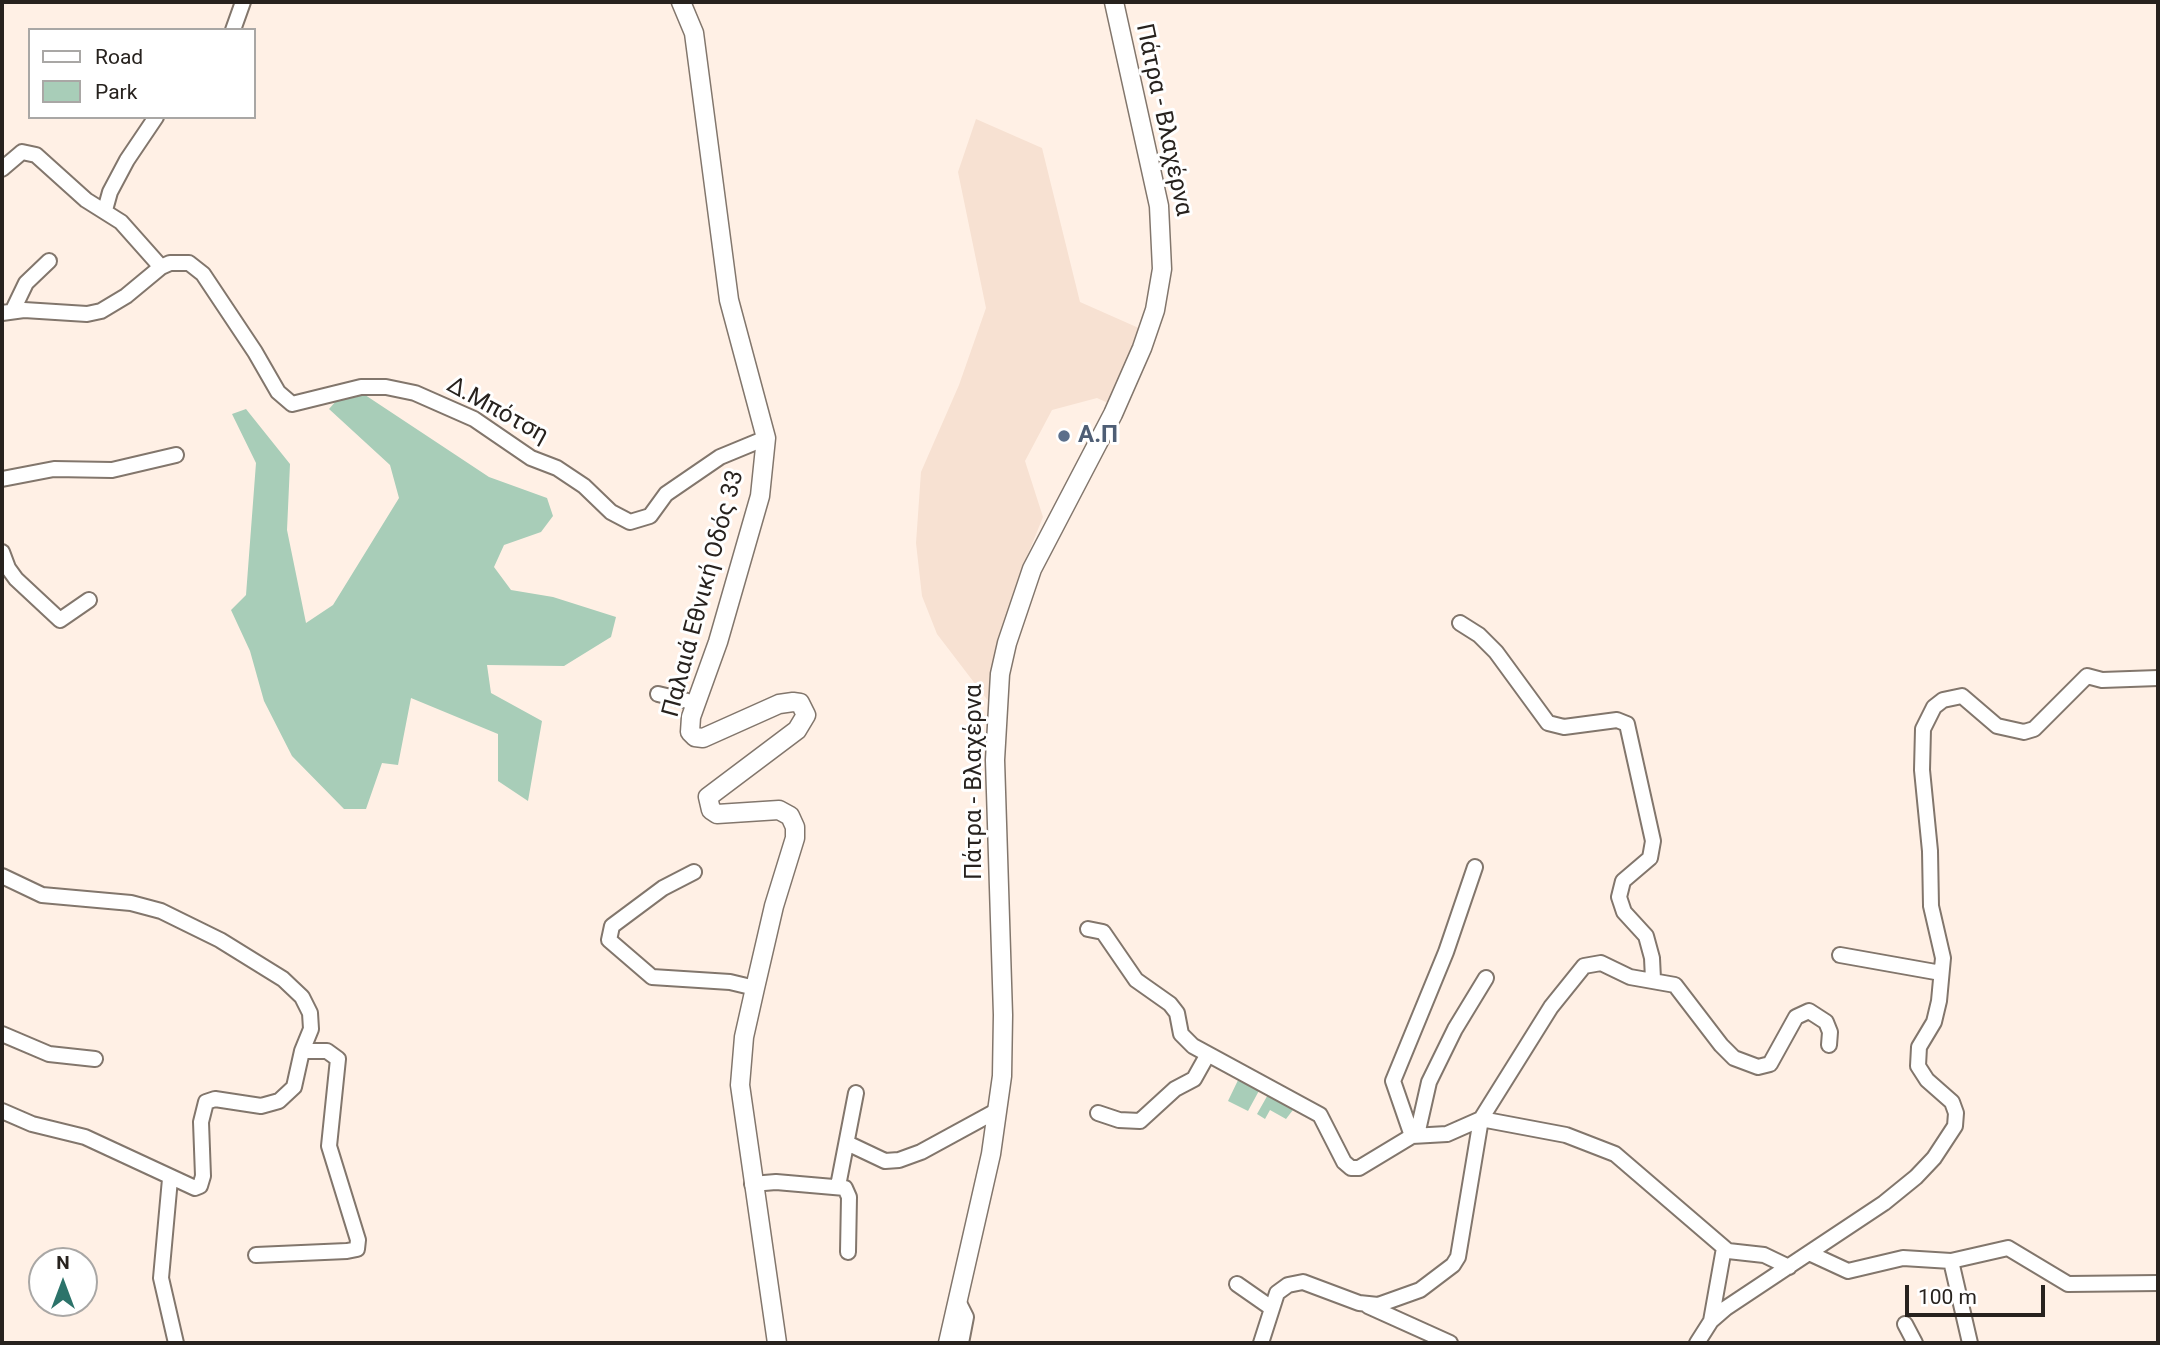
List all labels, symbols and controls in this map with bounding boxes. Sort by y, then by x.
street label: Πάτρα - Βλαχέρνα [1129,21,1197,219]
legend [28,28,256,119]
text: Road [95,45,143,69]
text: Park [95,80,137,104]
street label: Δ.Μπότση [441,371,553,451]
place label: Α.Π [1078,422,1118,450]
marker: Α.Π [1056,428,1072,444]
street label: Παλαιά Εθνική Οδός 33 [657,468,751,720]
street label: Πάτρα - Βλαχέρνα [961,684,989,880]
north arrow [28,1247,98,1317]
text: N [56,1251,70,1274]
scale bar [1908,1272,2048,1316]
text: 100 m [1918,1285,1977,1309]

